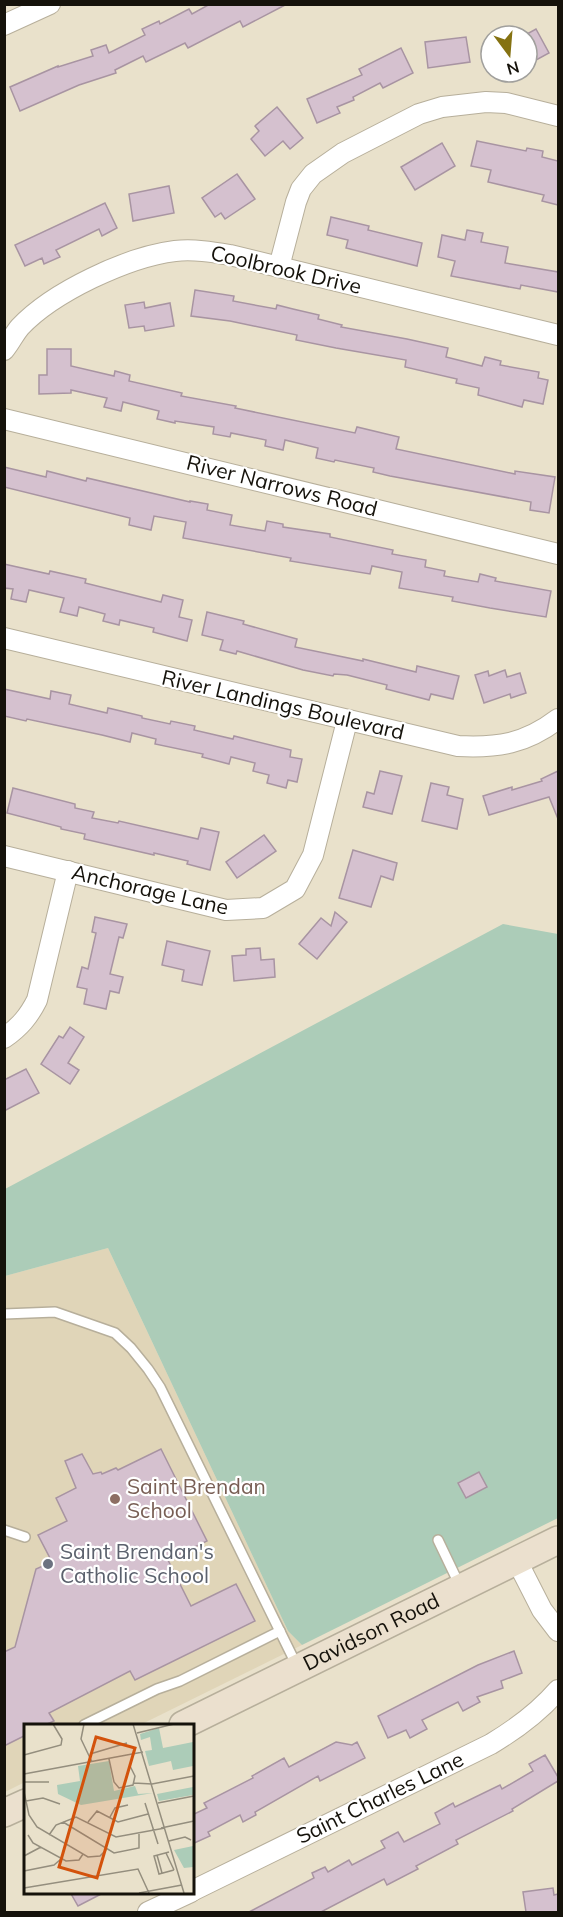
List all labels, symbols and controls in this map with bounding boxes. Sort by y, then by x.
north arrow [479,24,539,84]
text: N [505,57,522,80]
street label: Coolbrook Drive [208,239,364,299]
street label: River Narrows Road [184,449,380,521]
street label: River Landings Boulevard [159,663,407,745]
street label: Anchorage Lane [69,858,231,920]
place label: Saint Brendan School [127,1473,266,1523]
marker: Saint Brendan School [108,1492,122,1506]
place label: Saint Brendan's Catholic School [60,1538,214,1588]
marker: Saint Brendan's Catholic School [41,1557,55,1571]
street label: Davidson Road [298,1587,443,1676]
inset map [24,1724,194,1893]
street label: Saint Charles Lane [292,1745,467,1849]

